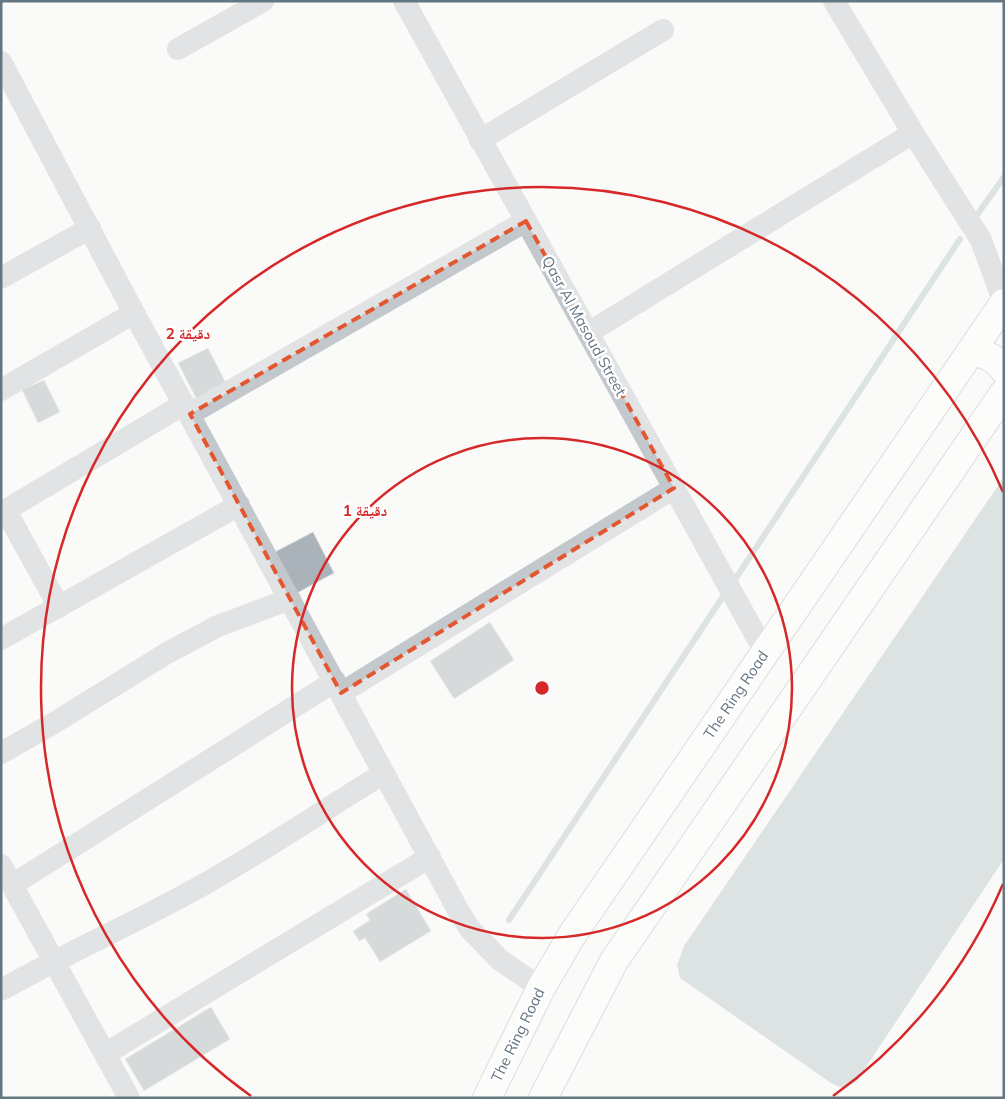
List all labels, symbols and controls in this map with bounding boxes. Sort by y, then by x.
street label: Qasr Al Masoud Street [538,253,631,399]
text: 2 دقيقة [166,324,210,343]
text: 1 دقيقة [343,501,387,520]
street label: The Ring Road [699,647,772,742]
centre of rings [533,679,551,697]
street label: The Ring Road [487,985,549,1085]

